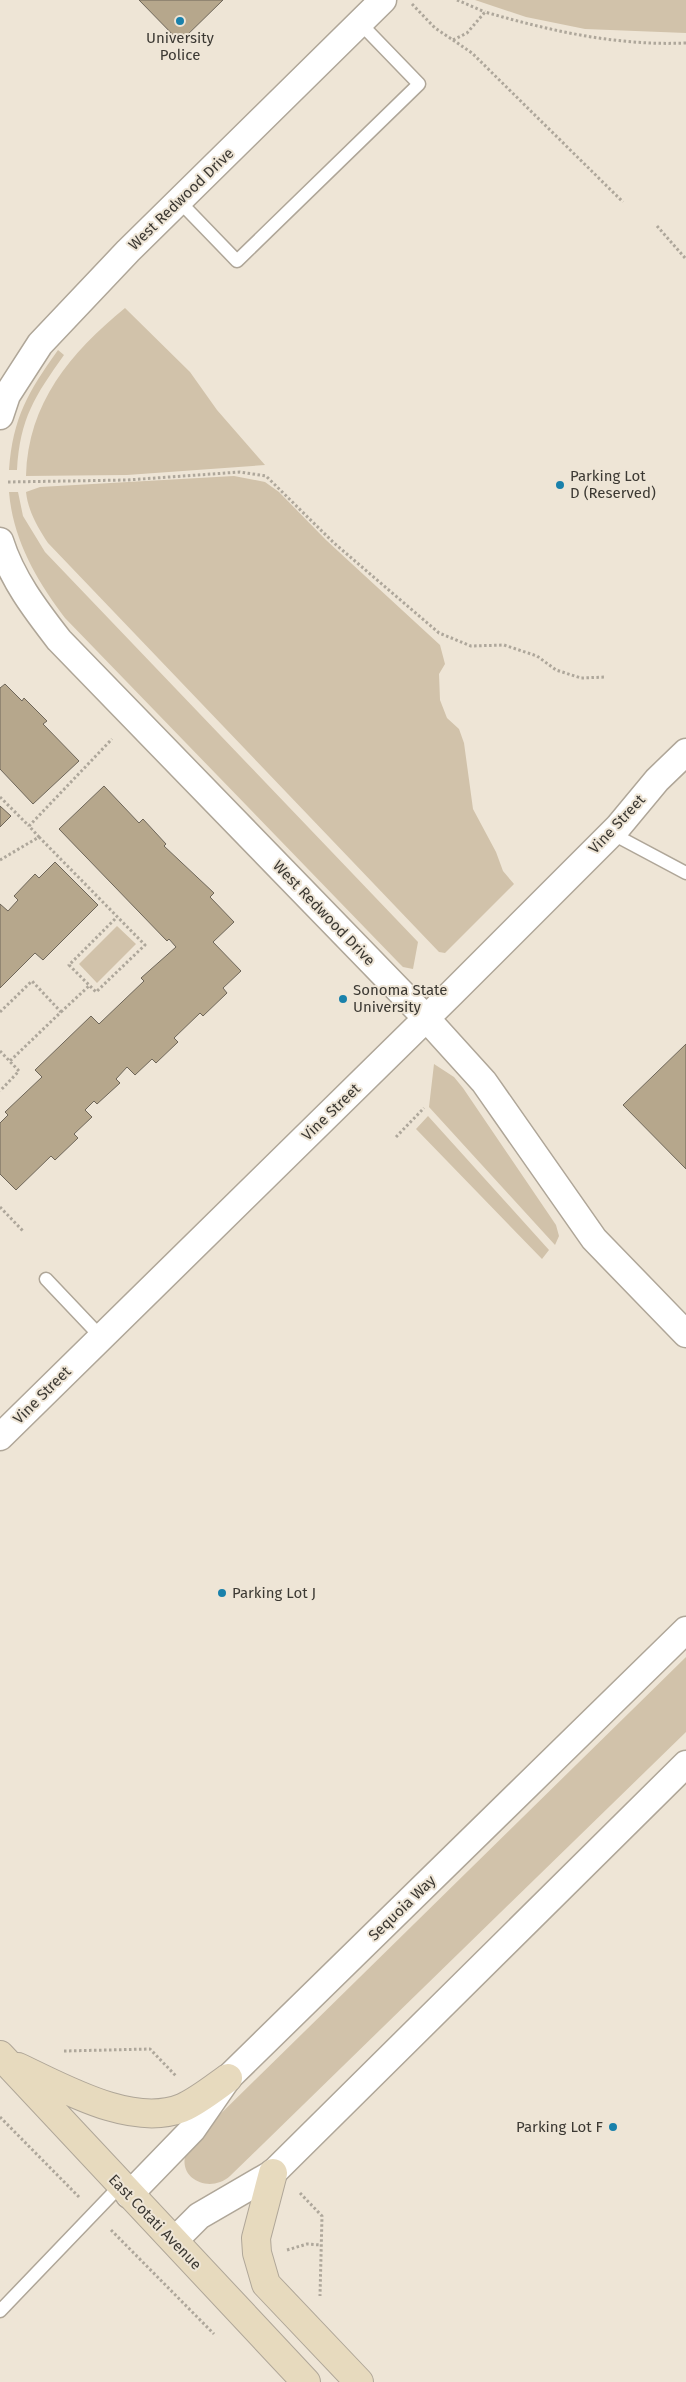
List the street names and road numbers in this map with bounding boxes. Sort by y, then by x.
street label: West Redwood Drive [125,144,237,254]
street label: Vine Street [585,790,649,857]
street label: West Redwood Drive [269,857,379,969]
street label: Vine Street [298,1079,364,1144]
street label: Vine Street [9,1362,75,1428]
street label: Sequoia Way [365,1871,440,1944]
street label: East Cotati Avenue [105,2170,205,2274]

